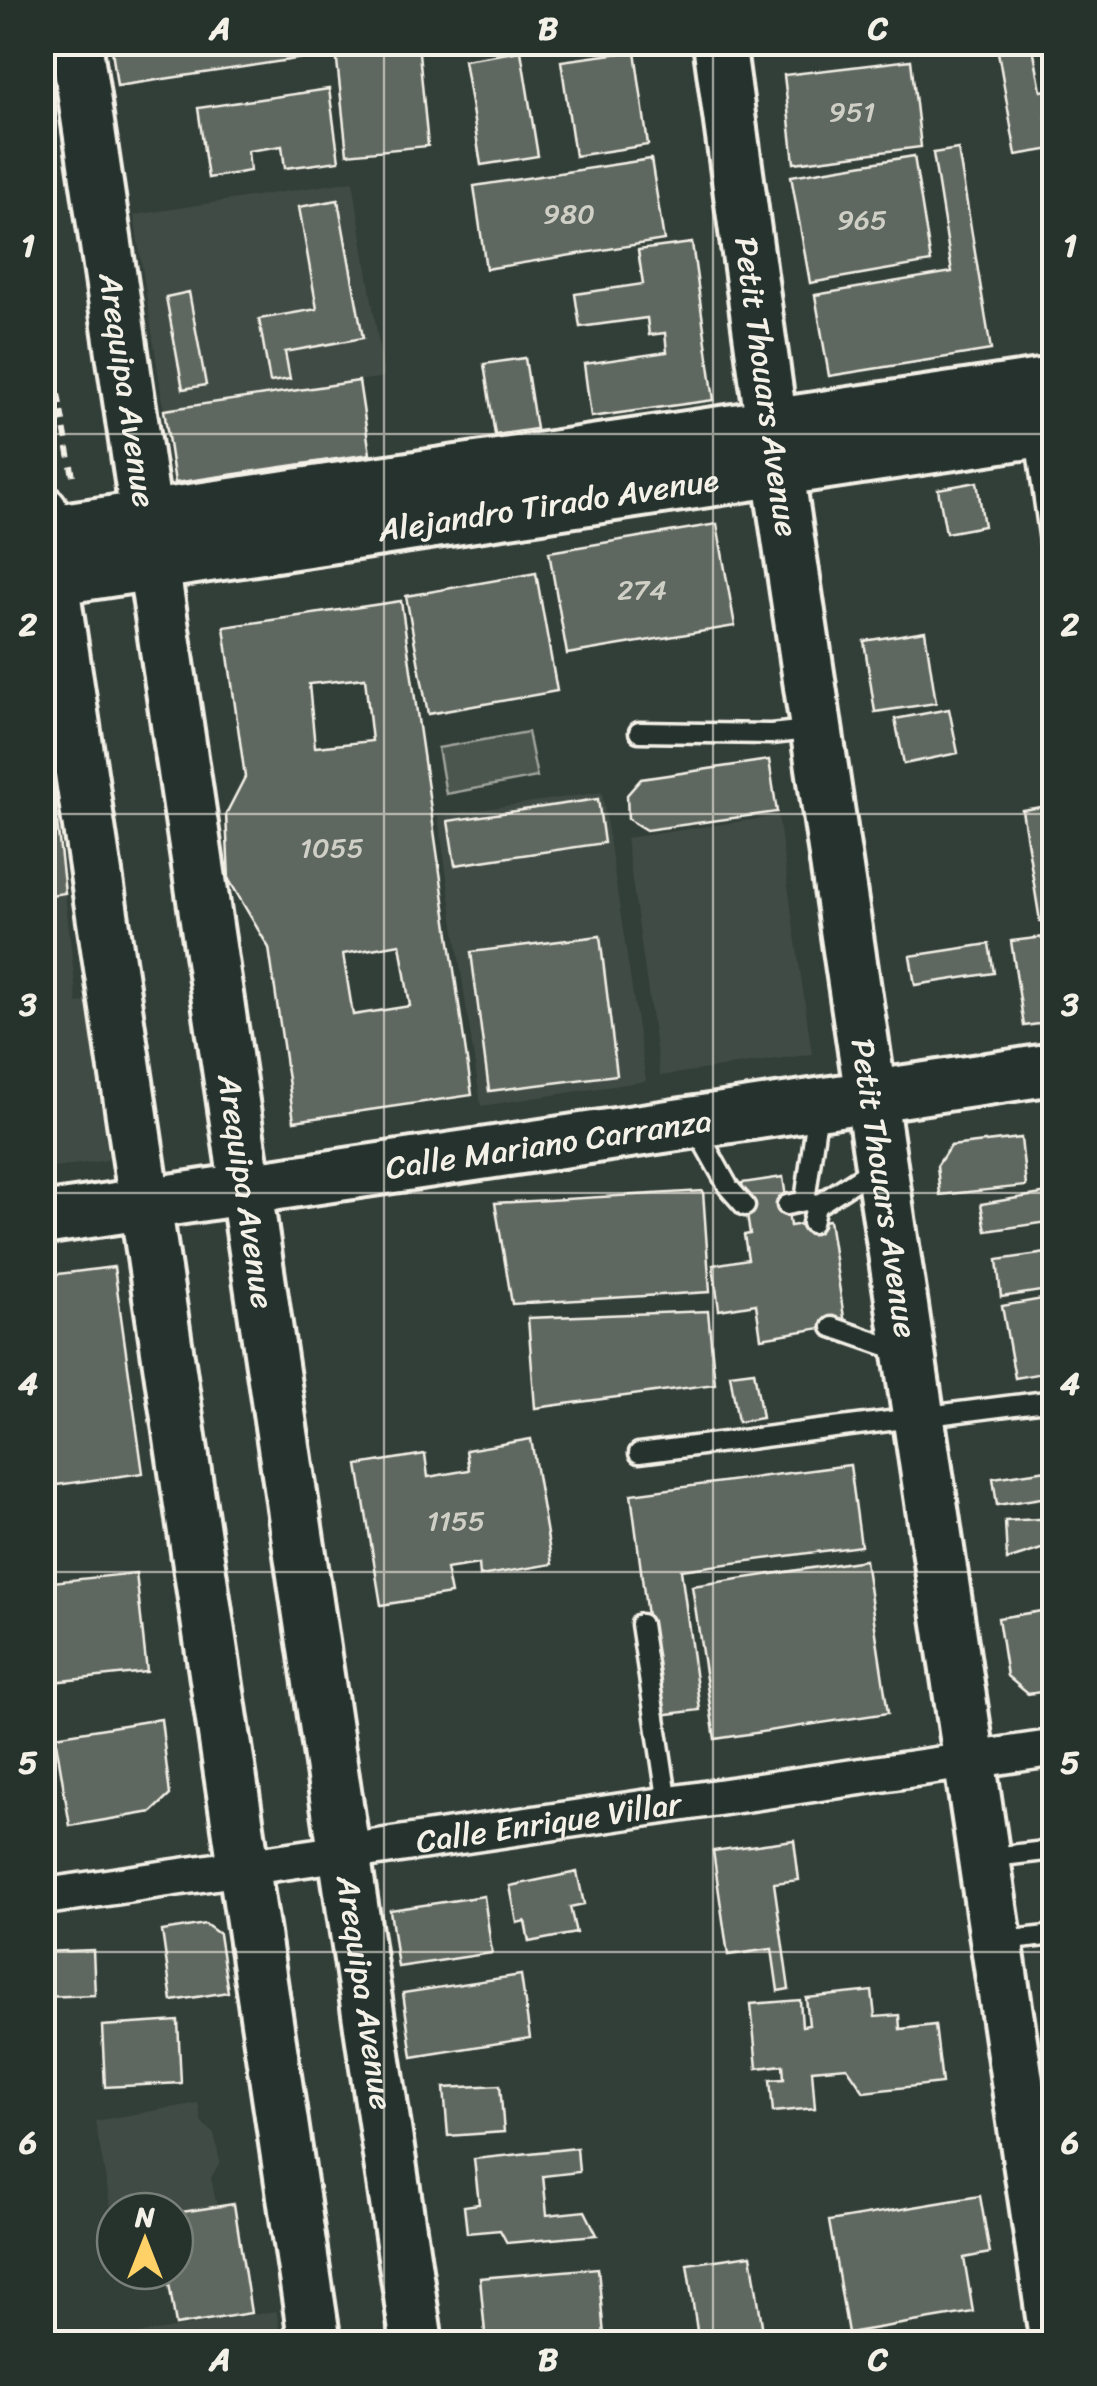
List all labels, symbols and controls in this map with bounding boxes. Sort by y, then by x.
text: A [208,0,231,57]
text: B [538,0,558,57]
text: C [867,0,889,57]
house number: 951 [829,87,875,136]
house number: 980 [543,189,595,238]
house number: 965 [837,195,887,244]
text: 1 [21,217,35,274]
text: 1 [1063,217,1077,274]
street label: Petit Thouars Avenue [717,233,815,541]
street label: Arequipa Avenue [81,268,173,512]
street label: Alejandro Tirado Avenue [373,452,723,559]
house number: 274 [617,565,667,614]
text: 2 [19,596,38,653]
text: 2 [1061,596,1080,653]
house number: 1055 [300,823,364,872]
text: 3 [18,976,37,1033]
text: 3 [1060,976,1079,1033]
street label: Petit Thouars Avenue [834,1034,934,1342]
street label: Arequipa Avenue [200,1069,291,1313]
street label: Calle Mariano Carranza [382,1092,715,1197]
text: 4 [18,1355,38,1412]
text: 4 [1060,1355,1080,1412]
house number: 1155 [427,1496,485,1545]
text: 5 [18,1734,38,1791]
text: 5 [1060,1734,1080,1791]
street label: Calle Enrique Villar [412,1775,687,1871]
street label: Arequipa Avenue [319,1871,410,2114]
text: 6 [19,2114,37,2171]
text: 6 [1061,2114,1079,2171]
north arrow [95,2191,195,2291]
text: N [134,2192,155,2241]
text: A [208,2331,231,2386]
text: B [538,2331,558,2386]
text: C [867,2331,889,2386]

